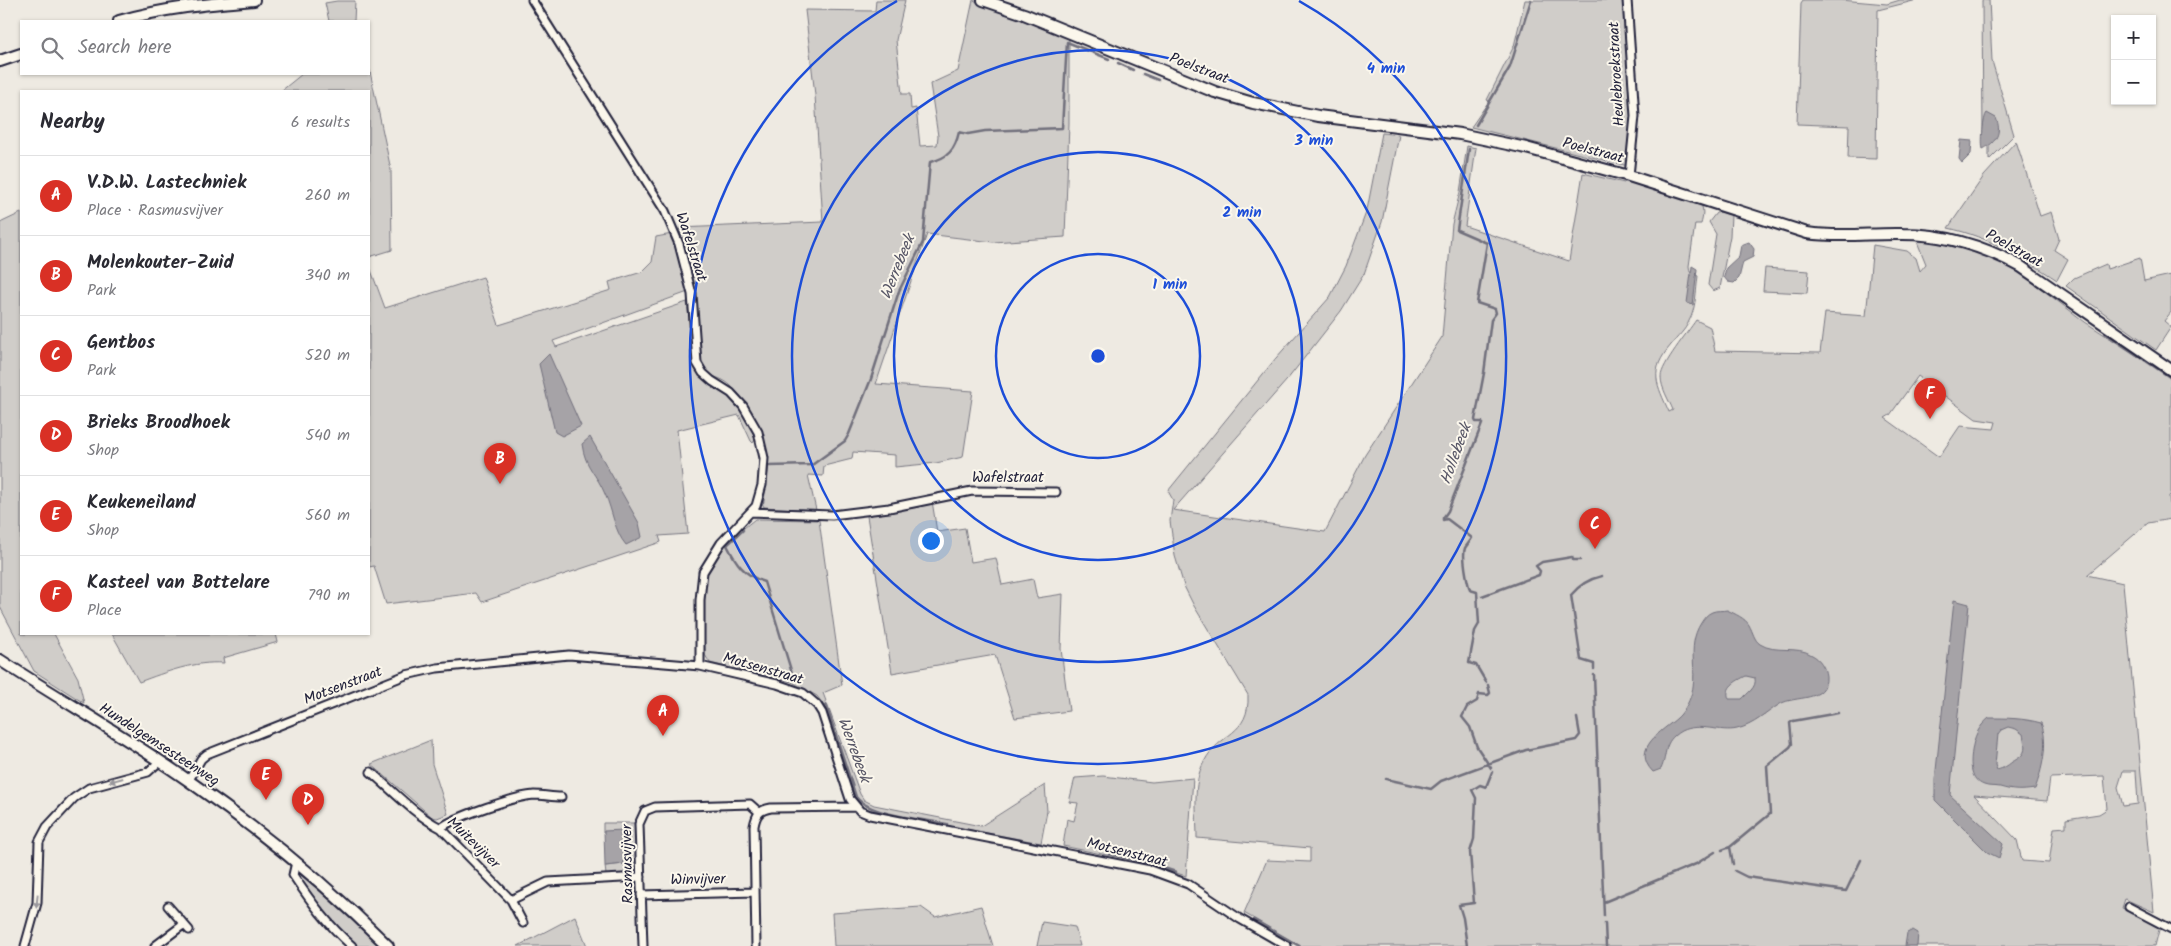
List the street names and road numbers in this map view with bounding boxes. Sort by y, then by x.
street label: Heulebroekstraat [1602,21,1632,127]
street label: Poelstraat [1166,47,1233,91]
street label: Poelstraat [1560,131,1626,171]
street label: Wafelstraat [668,209,714,285]
street label: Poelstraat [1981,223,2047,275]
street label: Wafelstraat [972,466,1044,490]
street label: Motsenstraat [720,646,806,692]
street label: Motsenstraat [300,660,386,712]
street label: Hundelgemsesteenweg [94,697,224,793]
street label: Muitevijver [441,811,506,876]
street label: Rasmusvijver [615,823,641,904]
street label: Motsenstraat [1084,831,1170,875]
street label: Winvijver [670,868,727,892]

